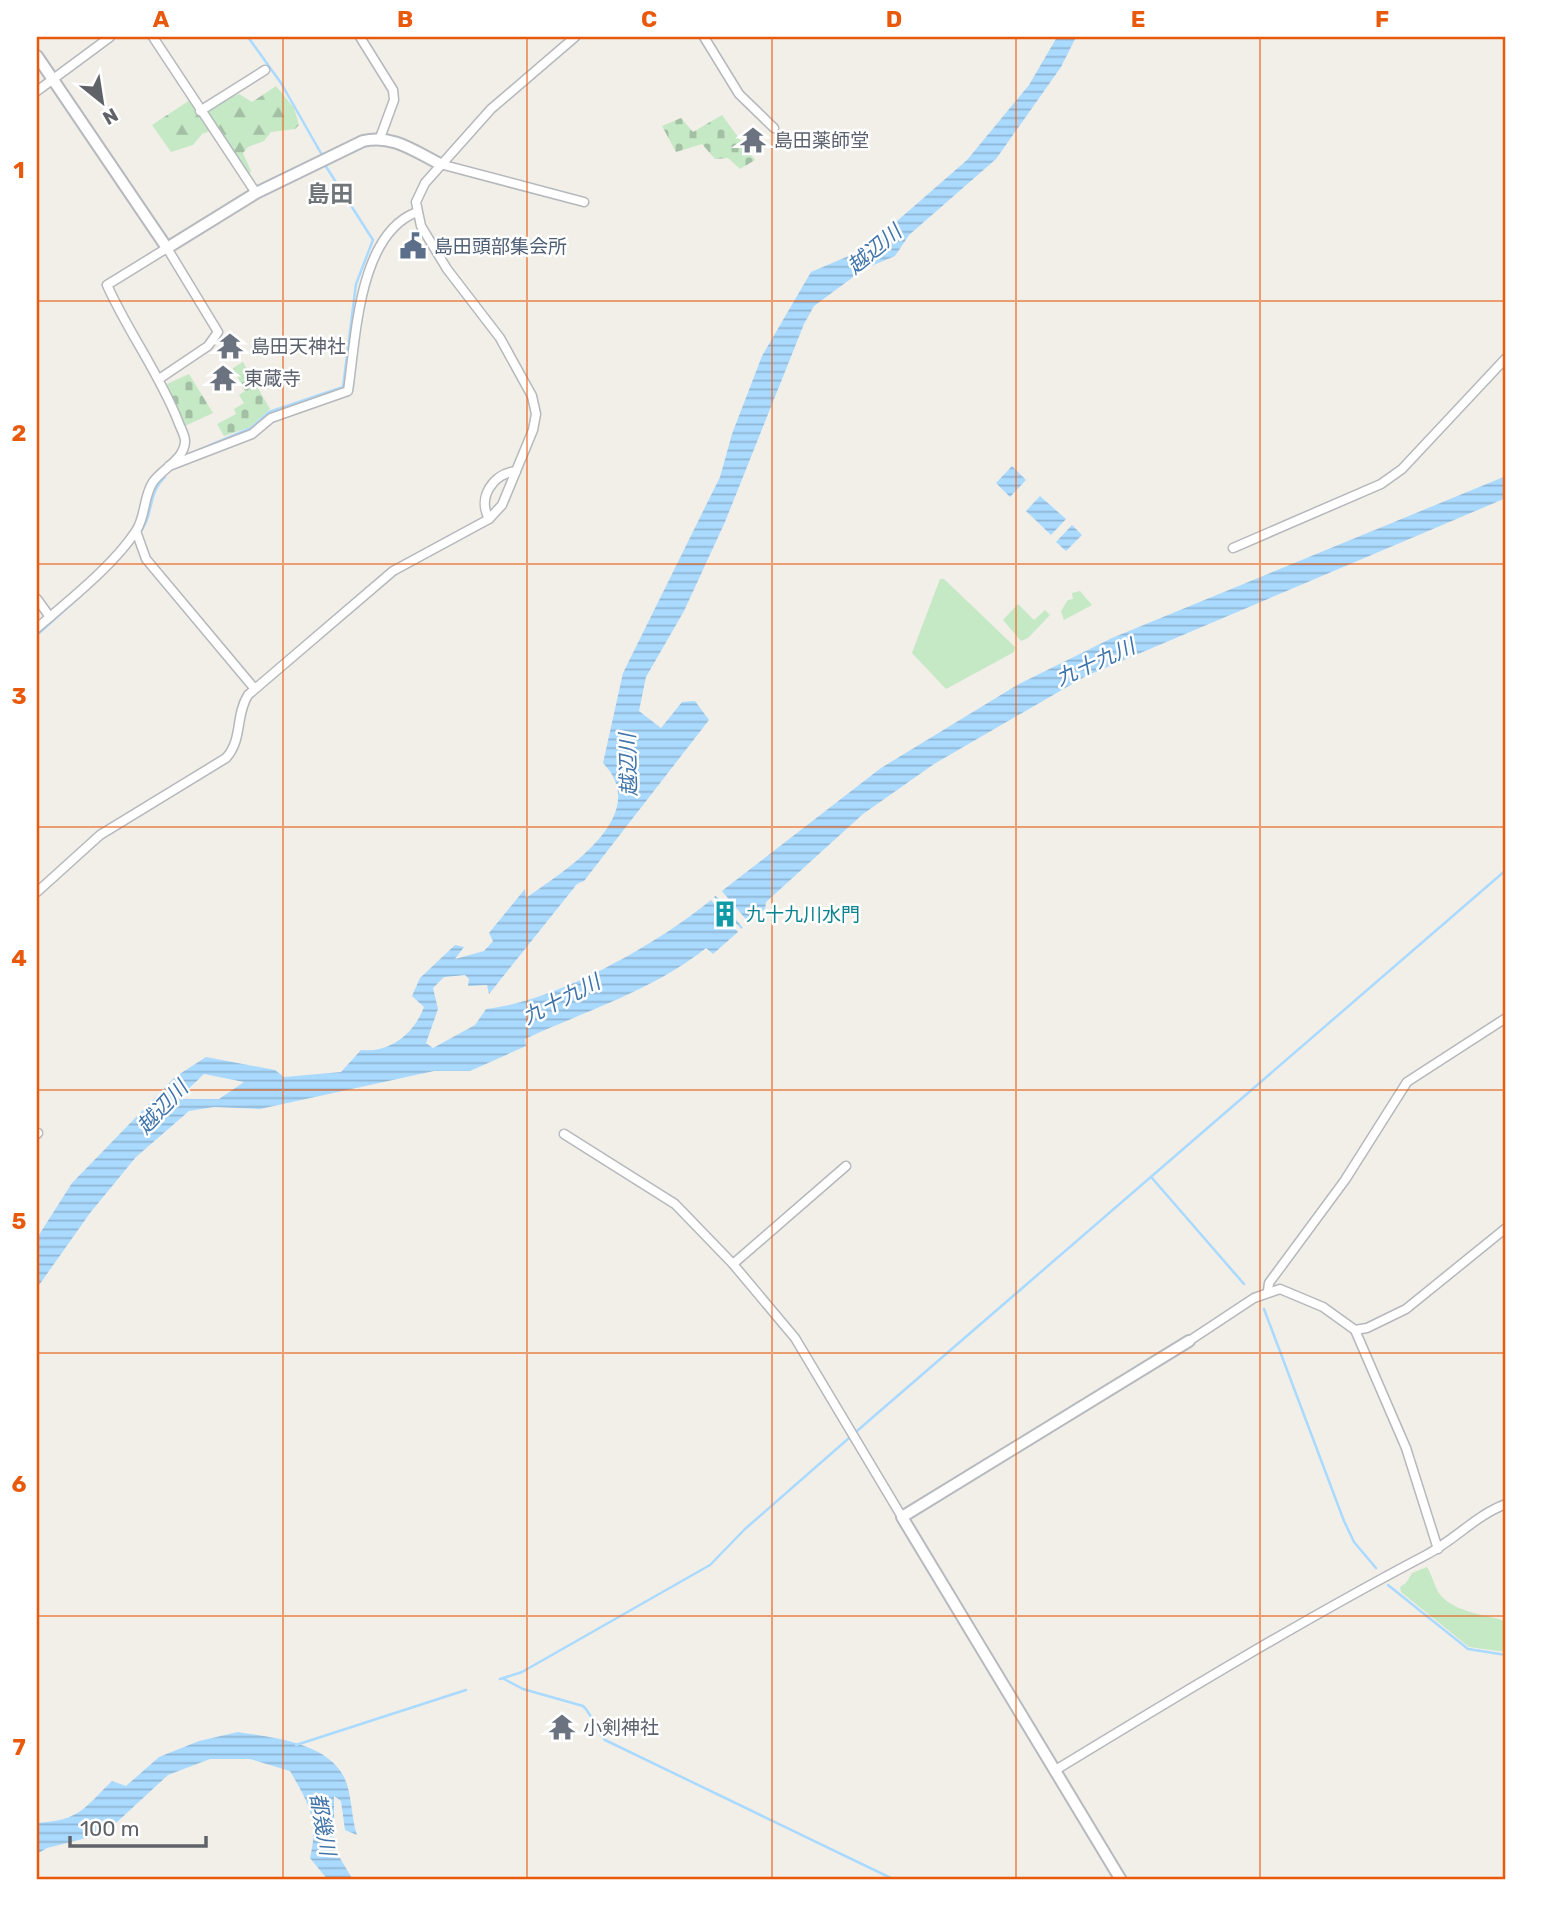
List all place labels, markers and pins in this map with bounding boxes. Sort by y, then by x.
temple icon: 島田薬師堂 [738,125,768,155]
place label: 島田薬師堂 [774,129,869,152]
public building icon: 島田頭部集会所 [398,231,428,261]
place label: 島田頭部集会所 [434,235,567,258]
temple icon: 島田天神社 [215,331,245,361]
place label: 島田天神社 [251,335,346,358]
temple icon: 東蔵寺 [208,363,238,393]
place label: 東蔵寺 [244,367,301,390]
building icon: 九十九川水門 [710,899,740,929]
place label: 九十九川水門 [746,903,860,926]
temple icon: 小剣神社 [547,1712,577,1742]
place label: 小剣神社 [583,1716,659,1739]

